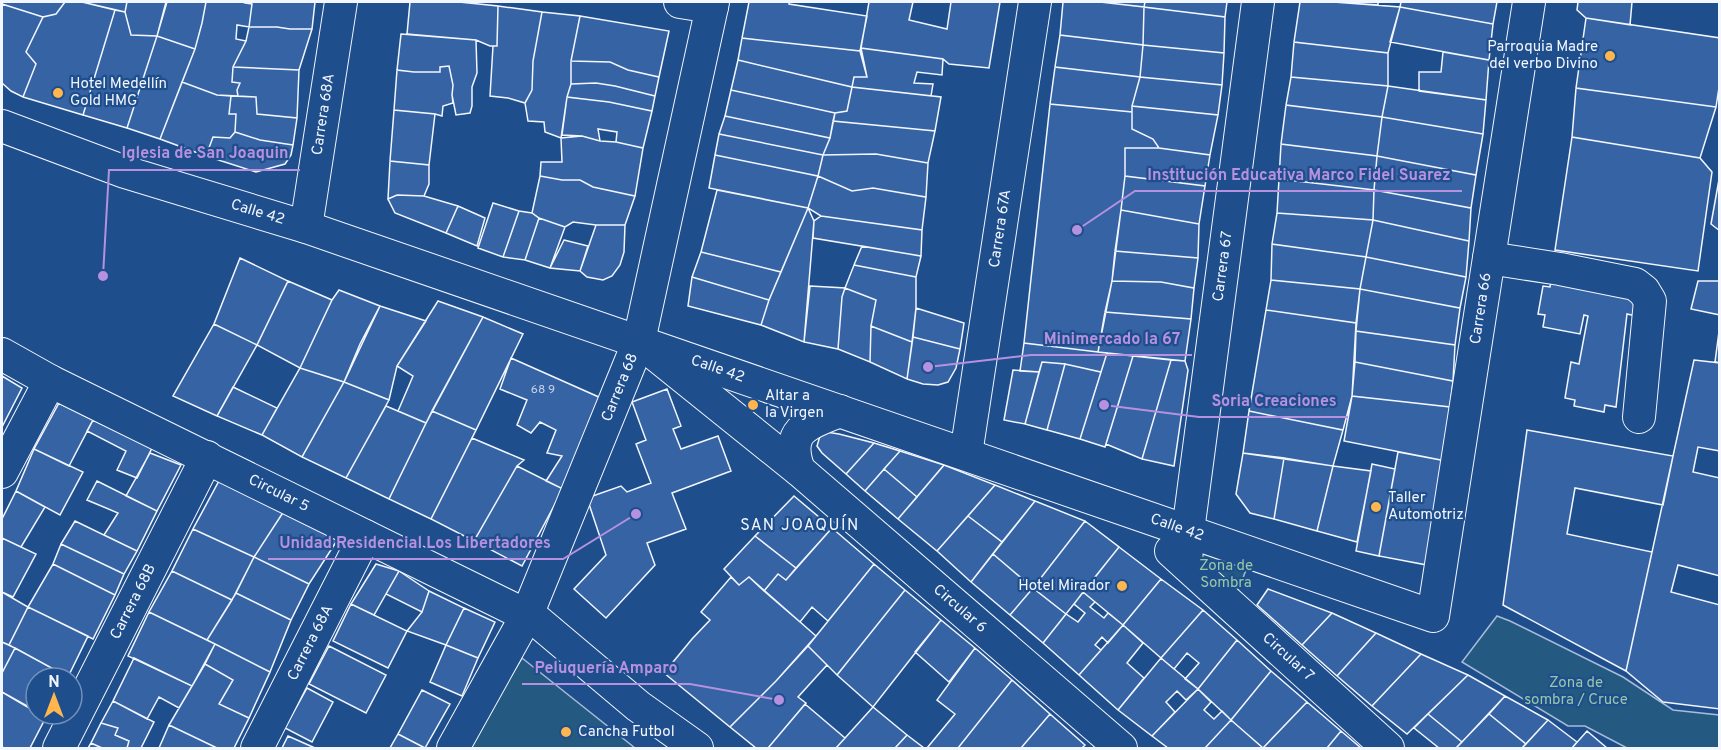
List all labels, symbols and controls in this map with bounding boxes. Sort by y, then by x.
place label: Parroquia Madre del verbo Divino [1487,38,1598,74]
marker: Parroquia Madre del verbo Divino [1603,49,1617,63]
street label: Carrera 68A [308,72,339,157]
place label: Hotel Medellín Gold HMG [70,75,167,111]
marker: Hotel Medellín Gold HMG [51,86,65,100]
callout: Iglesia de San Joaquin [109,136,300,170]
text: Iglesia de San Joaquin [122,144,288,164]
callout: Institución Educativa Marco Fidel Suarez [1135,157,1462,191]
text: Institución Educativa Marco Fidel Suarez [1147,166,1451,186]
street label: Carrera 67A [985,188,1016,269]
street label: Calle 42 [228,195,287,229]
street label: Carrera 67 [1209,230,1237,303]
street label: Carrera 66 [1466,271,1496,346]
callout: Minimercado la 67 [1031,321,1192,355]
text: Minimercado la 67 [1044,330,1180,350]
street label: Carrera 68 [598,350,642,425]
street label: Calle 42 [688,351,747,387]
house number: 68 9 [531,382,555,398]
callout: Soria Creaciones [1199,383,1348,417]
place label: Altar a la Virgen [765,387,824,423]
text: Soria Creaciones [1211,392,1337,412]
marker: Altar a la Virgen [746,398,760,412]
street label: Circular 5 [245,471,312,516]
place label: Taller Automotriz [1388,489,1464,525]
marker: Taller Automotriz [1369,500,1383,514]
street label: Calle 42 [1148,510,1206,546]
district label: SAN JOAQUÍN [740,514,860,536]
callout: Unidad Residencial Los Libertadores [268,525,563,559]
text: Unidad Residencial Los Libertadores [279,534,551,554]
park label: Zona de Sombra [1199,557,1253,593]
street label: Carrera 68B [106,561,160,643]
place label: Hotel Mirador [1018,577,1110,596]
marker: Hotel Mirador [1115,579,1129,593]
street label: Circular 6 [929,580,991,637]
street label: Carrera 68A [283,602,338,684]
street label: Circular 7 [1258,629,1318,686]
callout: Peluquería Amparo [522,650,690,684]
text: Peluquería Amparo [534,659,678,679]
north arrow [24,666,84,726]
text: N [48,673,60,693]
park label: Zona de sombra / Cruce [1524,674,1628,710]
place label: Cancha Futbol [578,723,675,742]
marker: Cancha Futbol [559,725,573,739]

